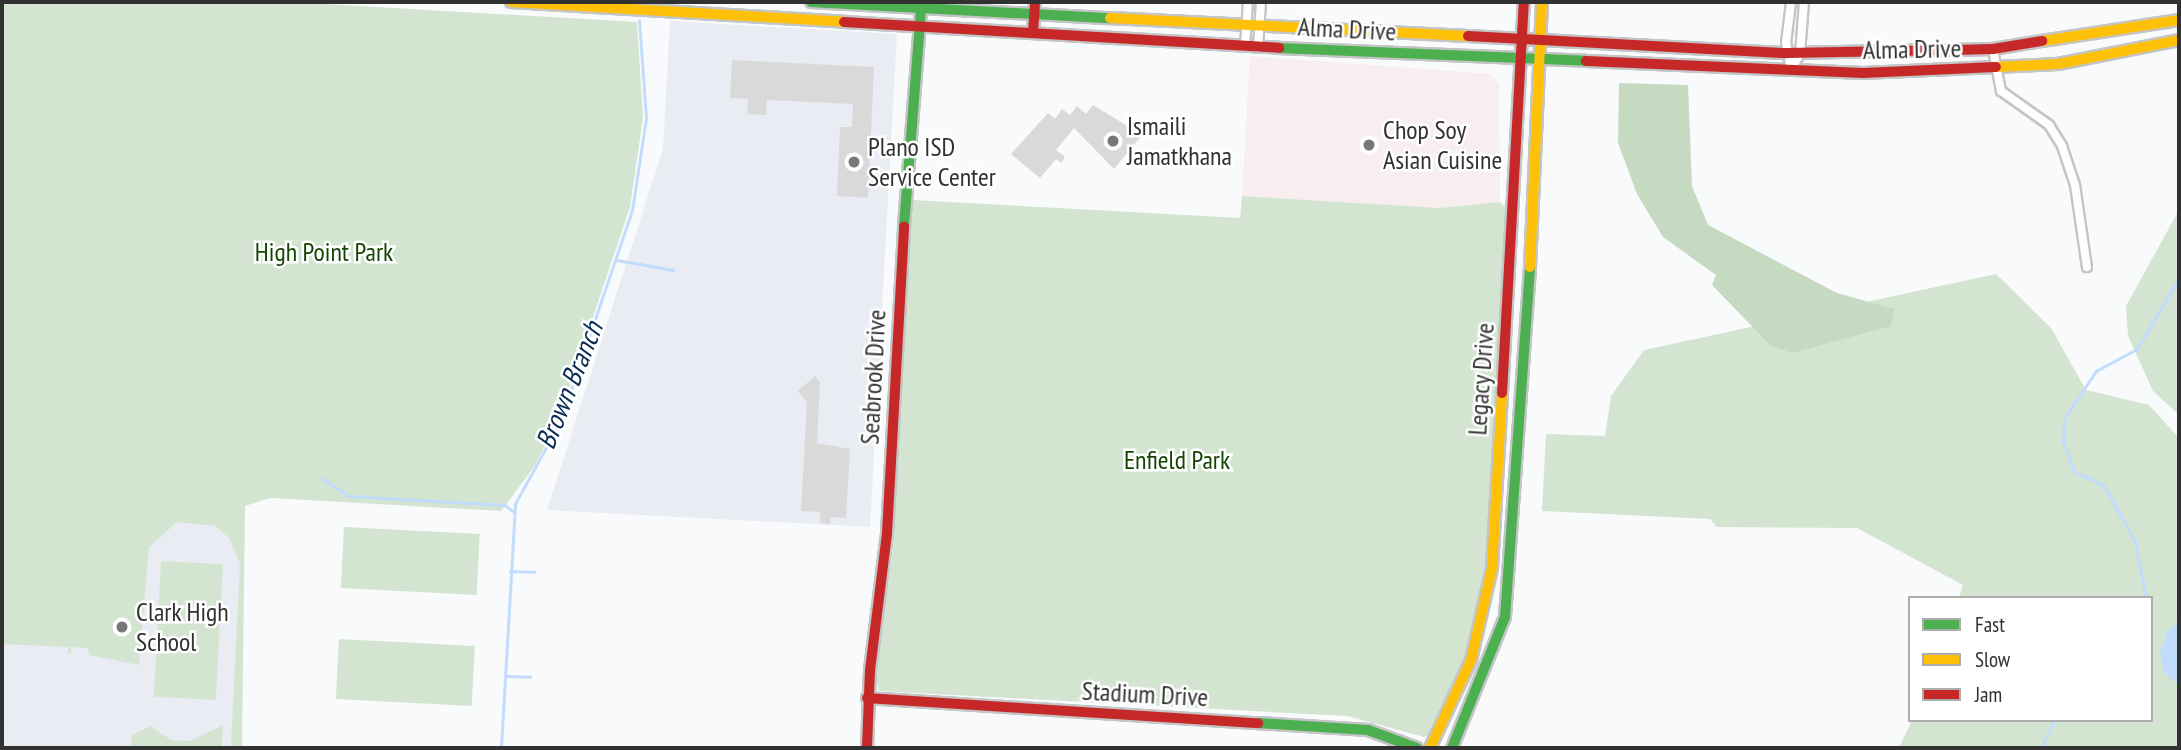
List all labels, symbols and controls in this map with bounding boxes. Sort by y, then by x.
street label: Alma Drive [1297,11,1397,47]
street label: Alma Drive [1863,33,1961,65]
place label: Ismaili Jamatkhana [1127,110,1232,172]
place label: Chop Soy Asian Cuisine [1383,114,1502,176]
place label: Plano ISD Service Center [868,131,996,192]
marker: Ismaili Jamatkhana [1105,133,1121,149]
marker: Chop Soy Asian Cuisine [1361,137,1377,153]
marker: Plano ISD Service Center [846,154,862,170]
park label: High Point Park [255,236,393,268]
street label: Seabrook Drive [854,308,892,446]
water label: Brown Branch [528,317,610,453]
street label: Legacy Drive [1461,321,1501,437]
park label: Enfield Park [1124,444,1230,476]
place label: Clark High School [136,596,229,658]
legend [1908,596,2153,722]
text: Fast [1975,611,2005,638]
marker: Clark High School [114,619,130,635]
text: Slow [1975,646,2010,673]
street label: Stadium Drive [1081,675,1209,713]
text: Jam [1975,681,2002,708]

